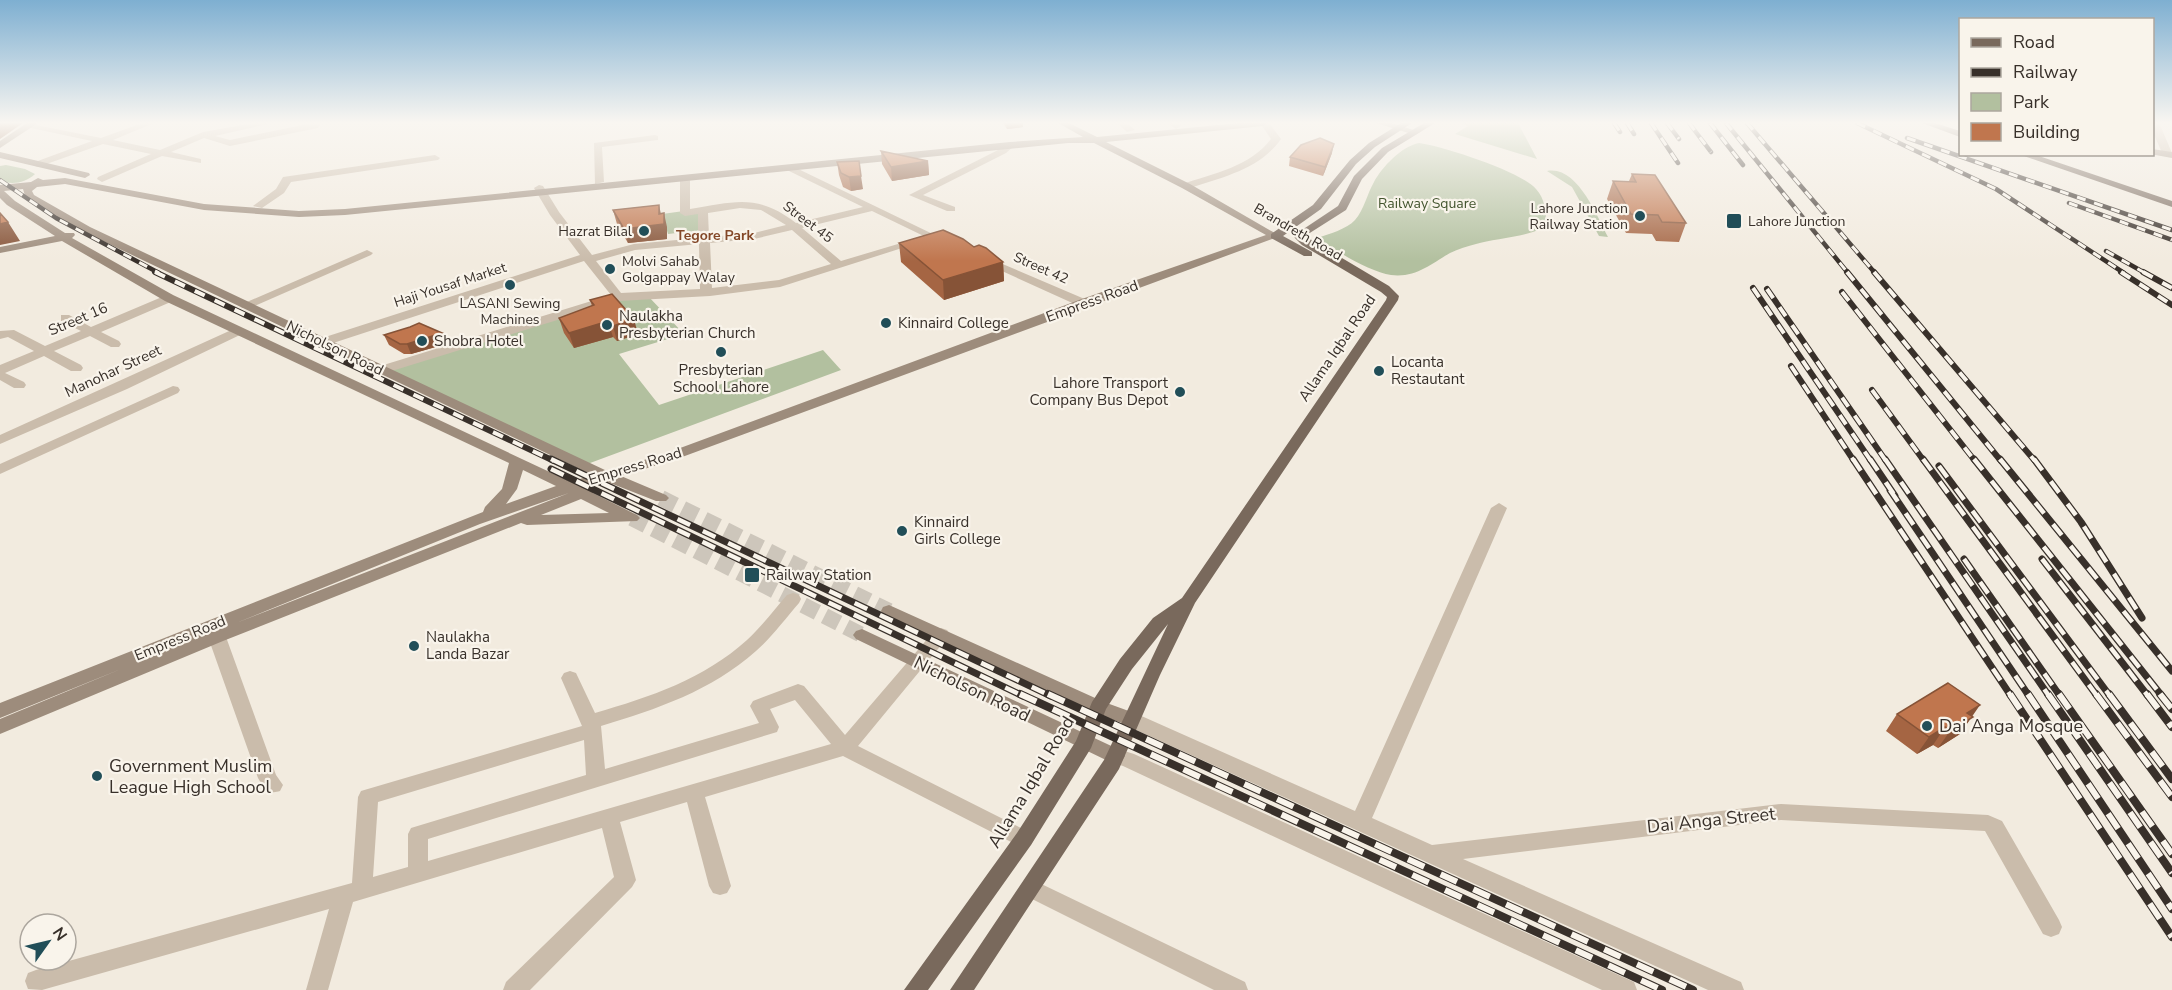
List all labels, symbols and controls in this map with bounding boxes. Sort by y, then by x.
legend [1959,18,2154,156]
text: Road [2013,30,2055,54]
text: Railway [2013,60,2078,84]
text: Park [2013,90,2050,114]
text: Building [2013,120,2080,144]
park label: Railway Square [1378,194,1476,213]
street label: Street 45 [779,197,837,247]
street label: Brandreth Road [1250,199,1346,265]
place label: Lahore Junction Railway Station [1529,199,1628,234]
marker: Lahore Junction Railway Station [1633,209,1647,223]
marker: Lahore Junction [1725,212,1743,230]
place label: Lahore Junction [1748,212,1845,231]
place label: Hazrat Bilal [558,222,633,241]
marker: Hazrat Bilal [637,224,651,238]
district label: Tegore Park [676,226,754,245]
street label: Street 42 [1010,247,1072,289]
place label: Molvi Sahab Golgappay Walay [622,252,736,287]
street label: Haji Yousaf Market [391,258,509,312]
marker: Molvi Sahab Golgappay Walay [603,262,617,276]
street label: Empress Road [1043,275,1141,327]
marker: LASANI Sewing Machines [503,278,517,292]
street label: Allama Iqbal Road [1294,291,1380,405]
place label: LASANI Sewing Machines [460,294,560,329]
street label: Street 16 [45,298,111,340]
place label: Naulakha Presbyterian Church [619,306,755,343]
place label: Kinnaird College [898,313,1009,333]
street label: Nicholson Road [283,316,387,380]
marker: Kinnaird College [879,316,893,330]
marker: Naulakha Presbyterian Church [600,318,614,332]
place label: Shobra Hotel [434,331,524,351]
marker: Shobra Hotel [415,334,429,348]
street label: Manohar Street [62,340,165,402]
marker: Presbyterian School Lahore [714,345,728,359]
place label: Locanta Restautant [1391,352,1465,389]
place label: Presbyterian School Lahore [673,360,769,397]
marker: Locanta Restautant [1372,364,1386,378]
place label: Lahore Transport Company Bus Depot [1030,373,1169,410]
marker: Lahore Transport Company Bus Depot [1173,385,1187,399]
street label: Empress Road [586,442,684,490]
place label: Kinnaird Girls College [914,512,1001,549]
marker: Kinnaird Girls College [895,524,909,538]
place label: Railway Station [766,565,872,585]
marker: Railway Station [743,566,761,584]
street label: Empress Road [131,611,229,665]
place label: Naulakha Landa Bazar [426,627,510,664]
marker: Naulakha Landa Bazar [407,639,421,653]
street label: Nicholson Road [910,650,1034,728]
street label: Allama Iqbal Road [982,712,1080,852]
place label: Dai Anga Mosque [1939,714,2083,738]
marker: Dai Anga Mosque [1920,719,1934,733]
place label: Government Muslim League High School [109,754,273,799]
marker: Government Muslim League High School [90,769,104,783]
street label: Dai Anga Street [1646,801,1777,839]
north arrow [18,912,78,972]
text: N [47,923,72,945]

